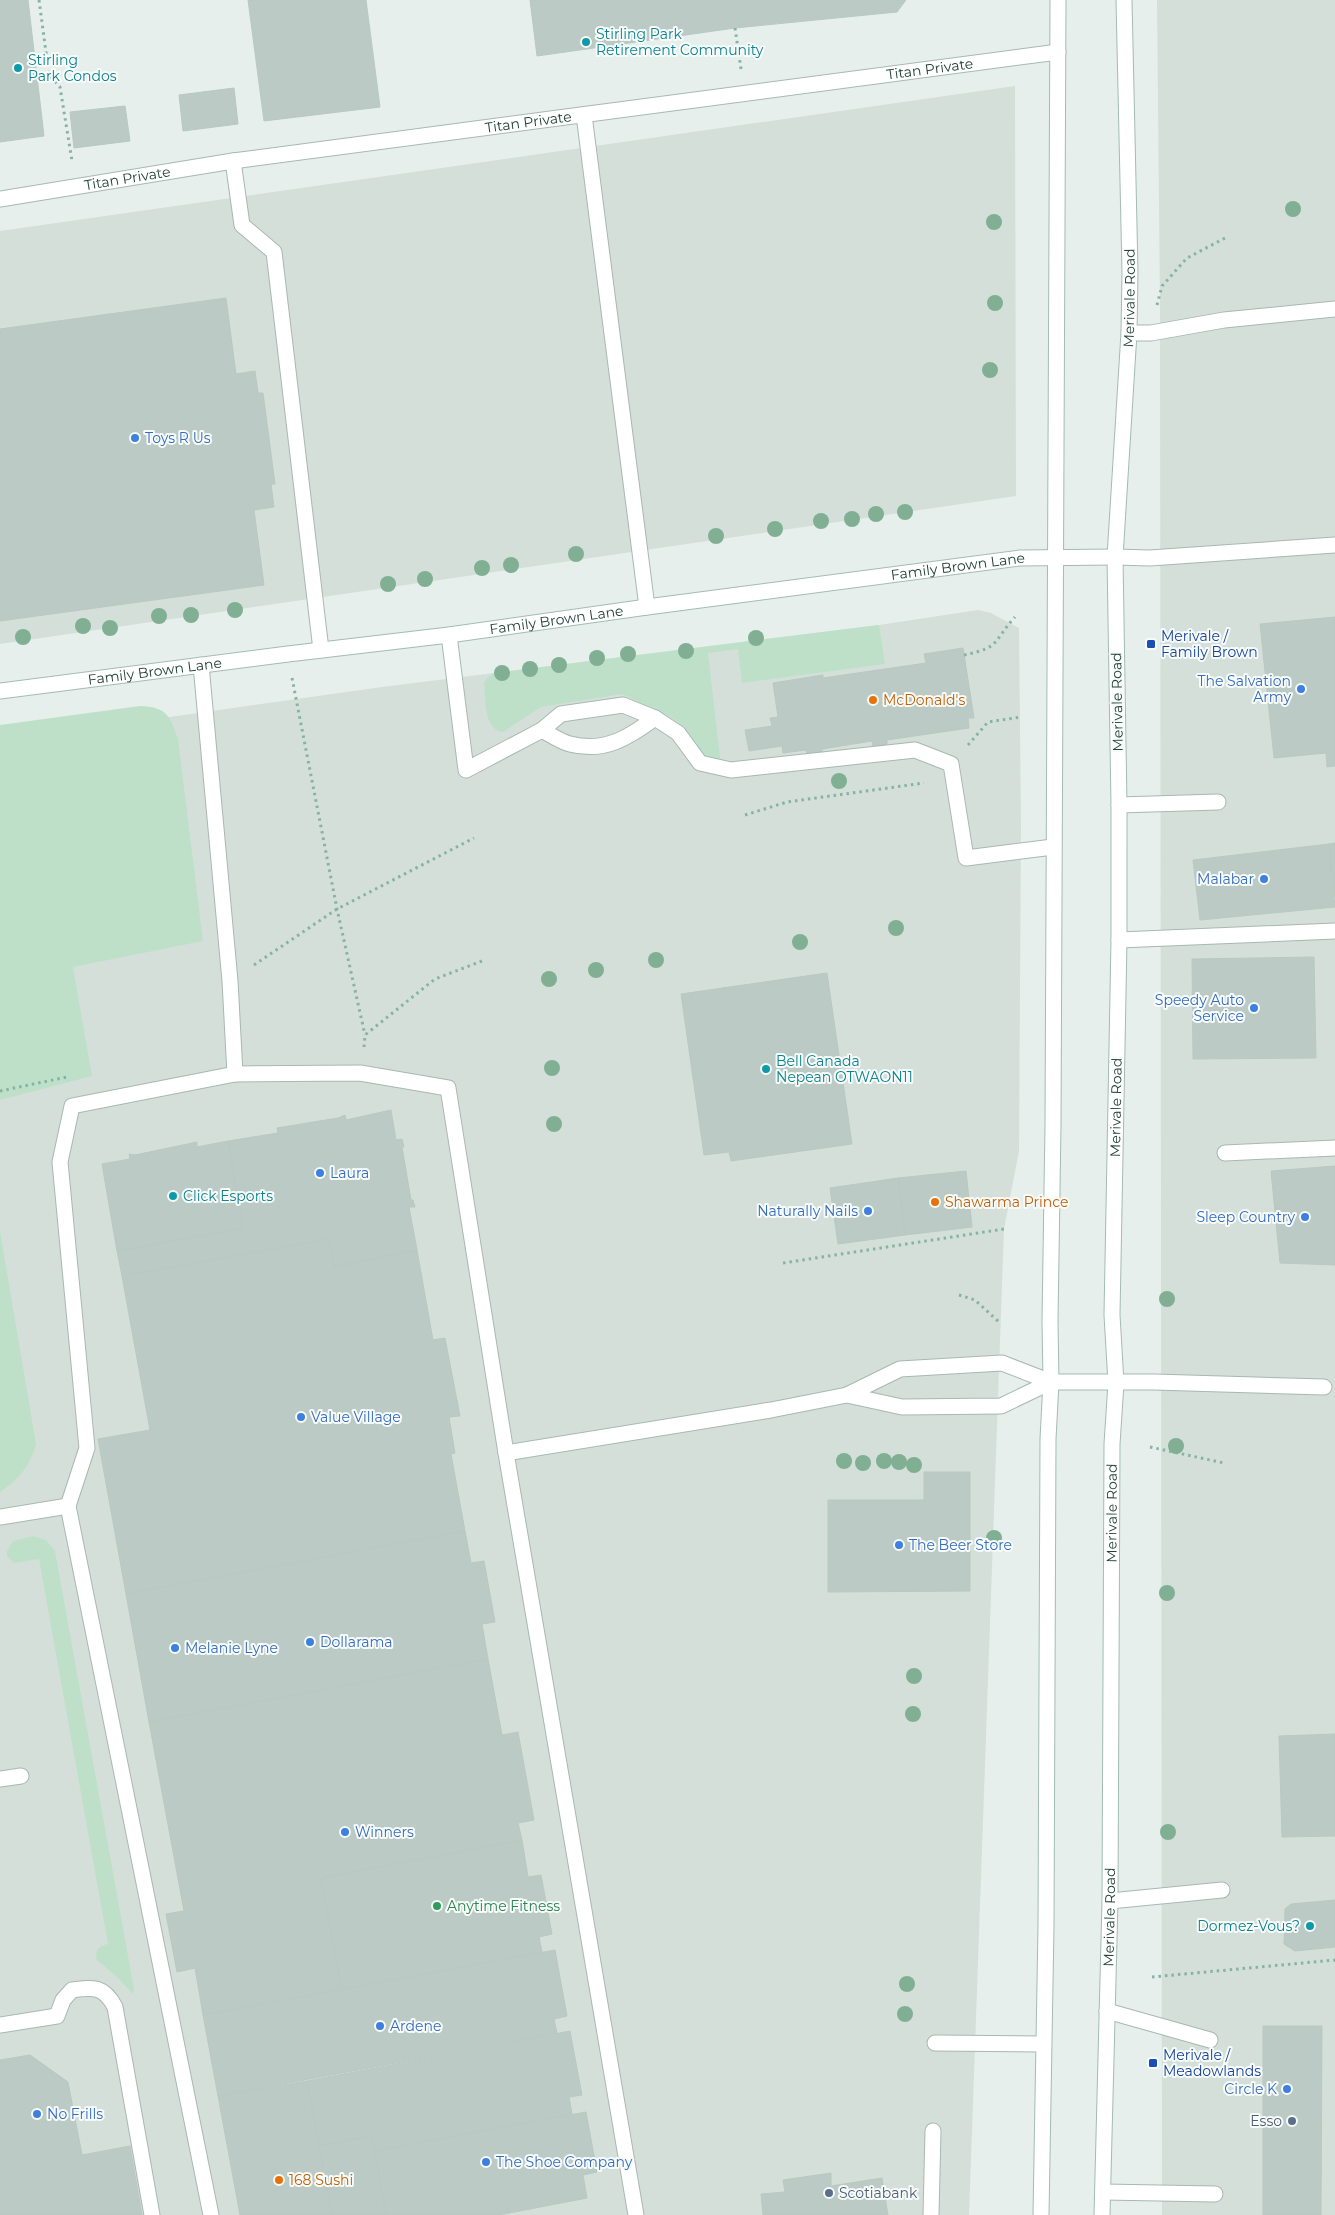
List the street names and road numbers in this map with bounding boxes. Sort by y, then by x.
street label: Titan Private [886,54,974,84]
street label: Titan Private [484,107,573,137]
street label: Titan Private [83,162,172,194]
street label: Merivale Road [1119,248,1139,348]
street label: Family Brown Lane [890,549,1025,584]
street label: Family Brown Lane [488,601,625,638]
street label: Merivale Road [1107,652,1127,752]
street label: Family Brown Lane [87,654,223,689]
street label: Merivale Road [1106,1058,1126,1157]
street label: Merivale Road [1102,1463,1121,1563]
street label: Merivale Road [1099,1867,1119,1967]

